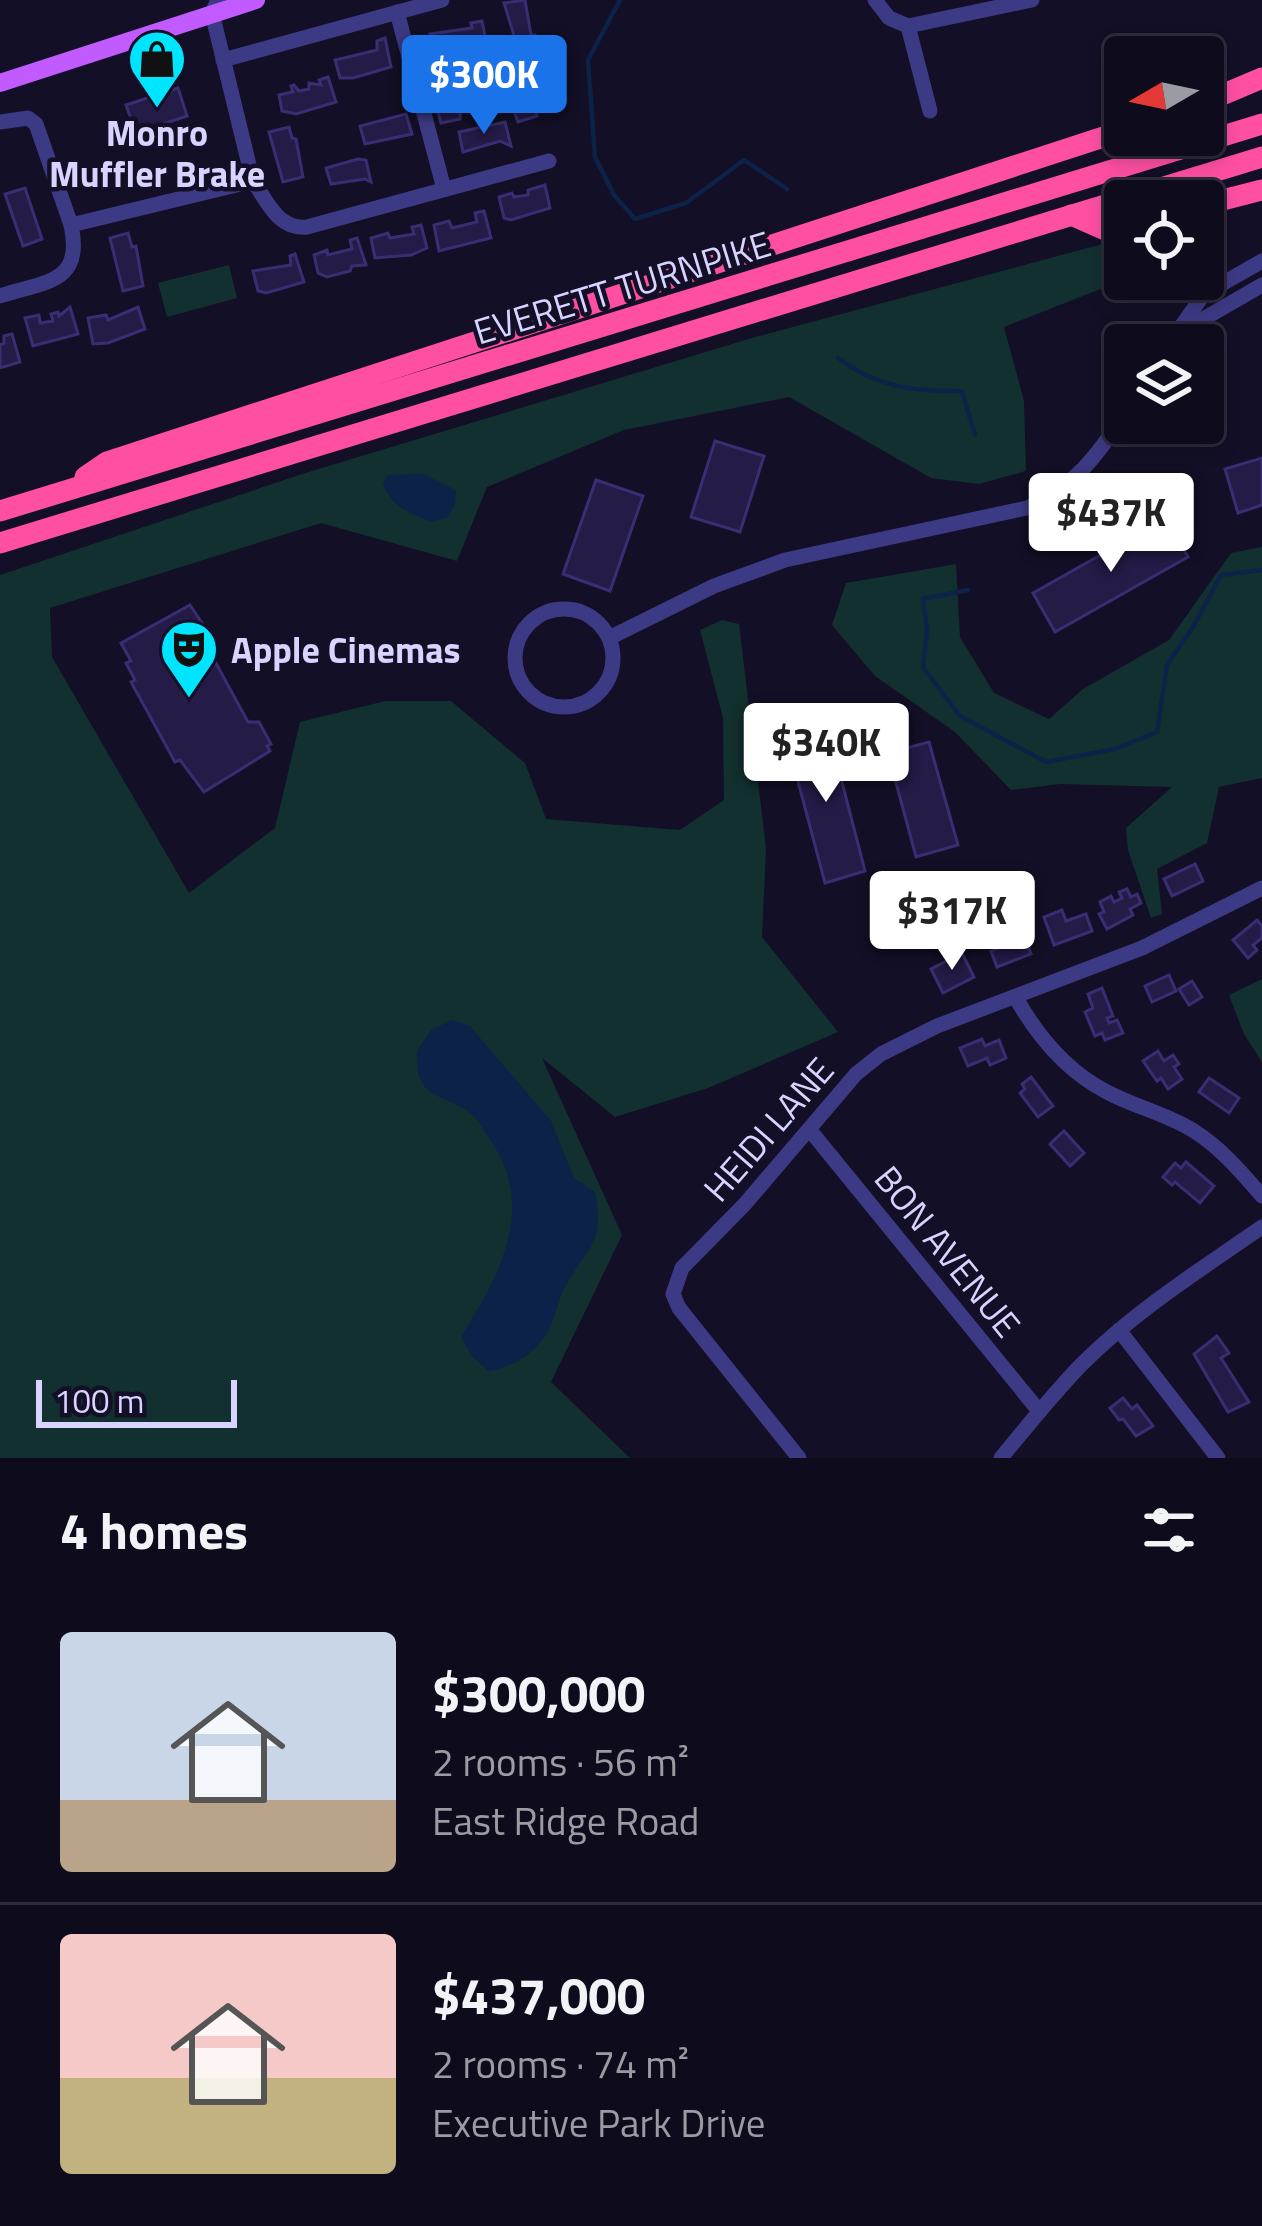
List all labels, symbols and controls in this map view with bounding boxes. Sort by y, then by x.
shop icon: Monro Muffler Brake [126,28,188,110]
pin: $300K [400,35,568,137]
north arrow [1104,36,1224,156]
map controls [1104,36,1224,444]
text: $300K [429,44,539,103]
place label: Monro Muffler Brake [49,105,265,201]
button: locate [1104,180,1224,300]
street label: EVERETT TURNPIKE [467,216,777,358]
button: layers [1104,324,1224,444]
pin: $437K [1027,473,1195,575]
text: $437K [1056,482,1166,541]
theatre icon: Apple Cinemas [158,618,220,700]
place label: Apple Cinemas [231,622,461,677]
pin: $340K [742,703,910,805]
text: $340K [771,712,881,771]
pin: $317K [868,871,1036,973]
text: $317K [897,880,1007,939]
street label: HEIDI LANE [690,1045,846,1213]
street label: BON AVENUE [862,1153,1034,1349]
scale bar [36,1374,237,1427]
text: 100 m [54,1376,144,1426]
text: 4 homes [60,1491,248,1569]
icon: filters [1136,1497,1202,1563]
text: $300,000 [432,1654,645,1732]
icon: home [156,1680,300,1824]
text: 2 rooms · 56 m² [432,1732,689,1791]
text: East Ridge Road [432,1791,699,1850]
text: $437,000 [432,1956,645,2034]
icon: home [156,1982,300,2126]
text: 2 rooms · 74 m² [432,2034,689,2093]
text: Executive Park Drive [432,2093,766,2152]

